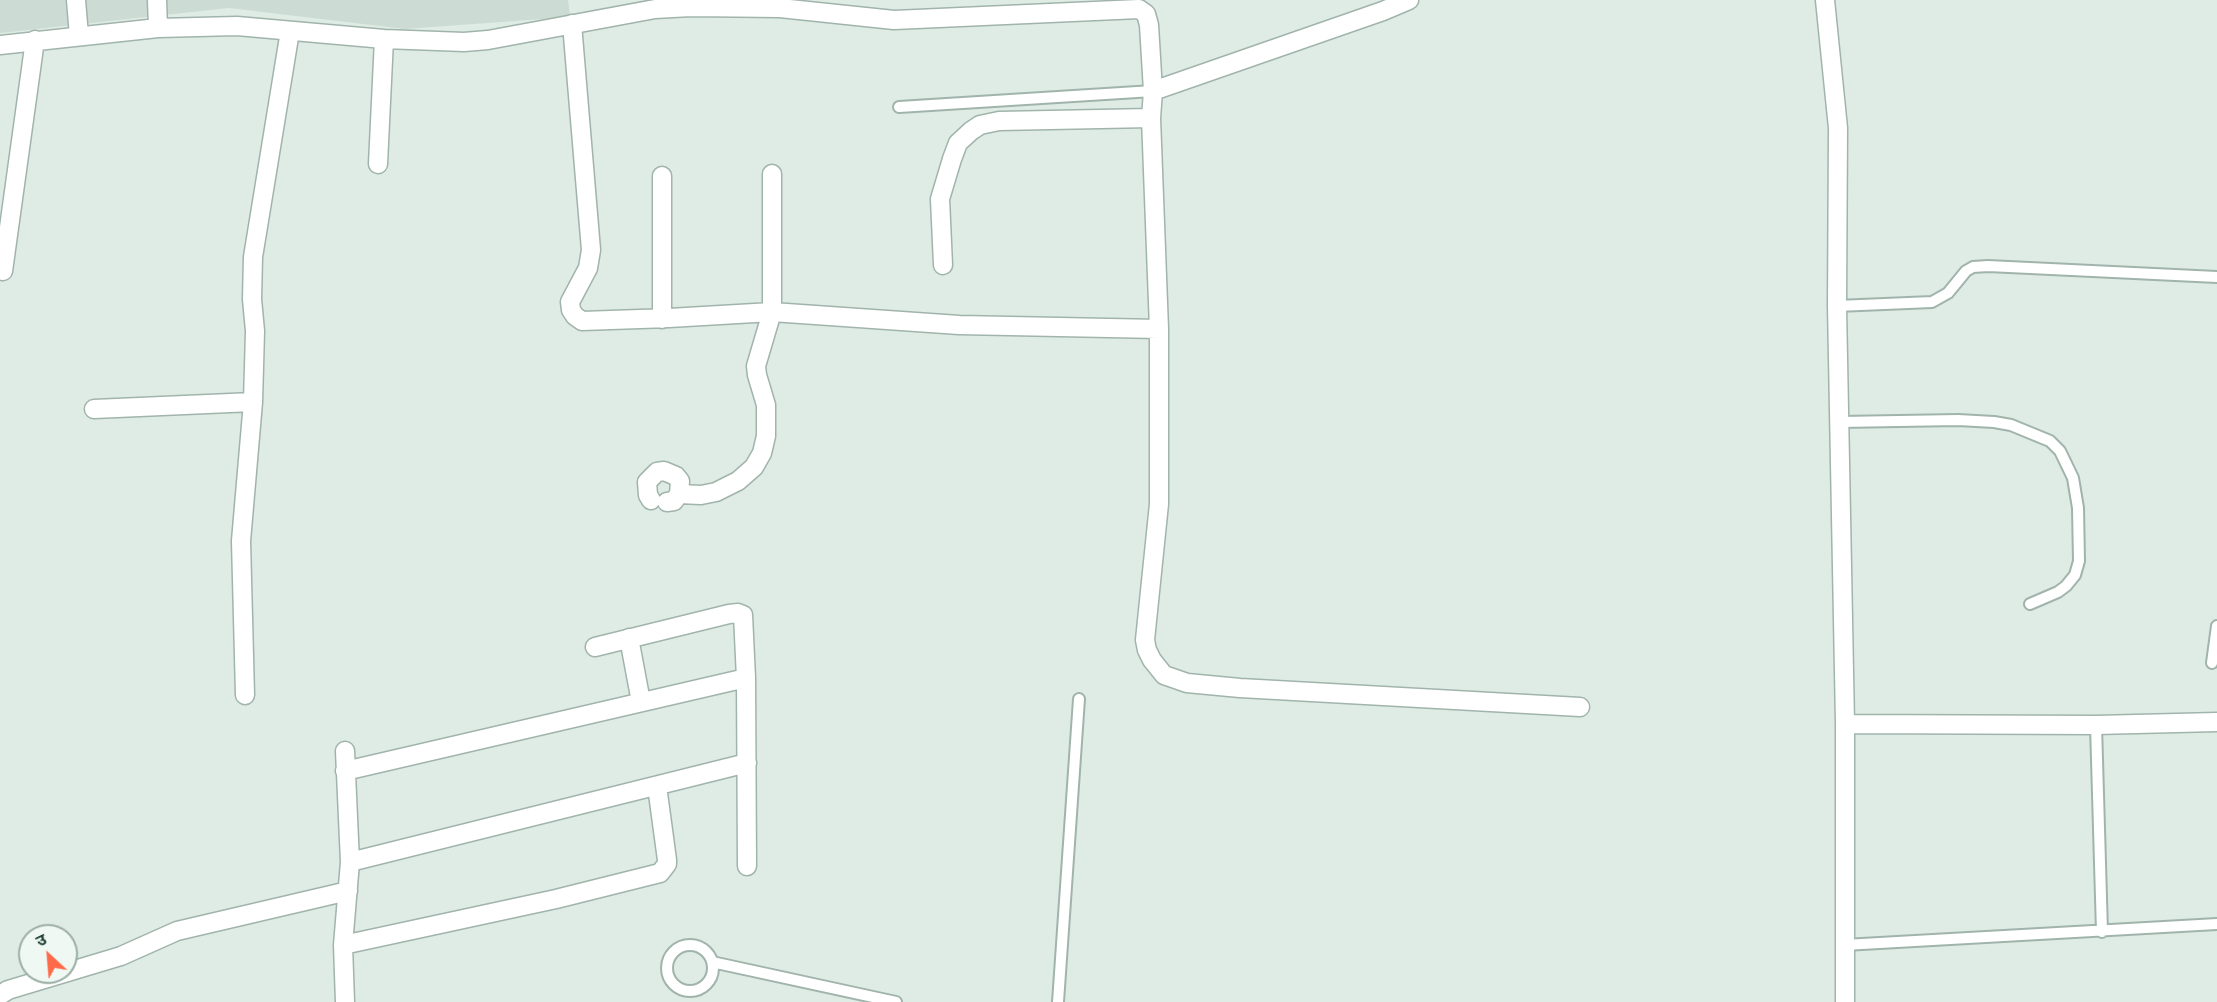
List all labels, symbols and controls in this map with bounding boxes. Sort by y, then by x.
north arrow [18,924,78,984]
text: उ [32,929,49,950]

